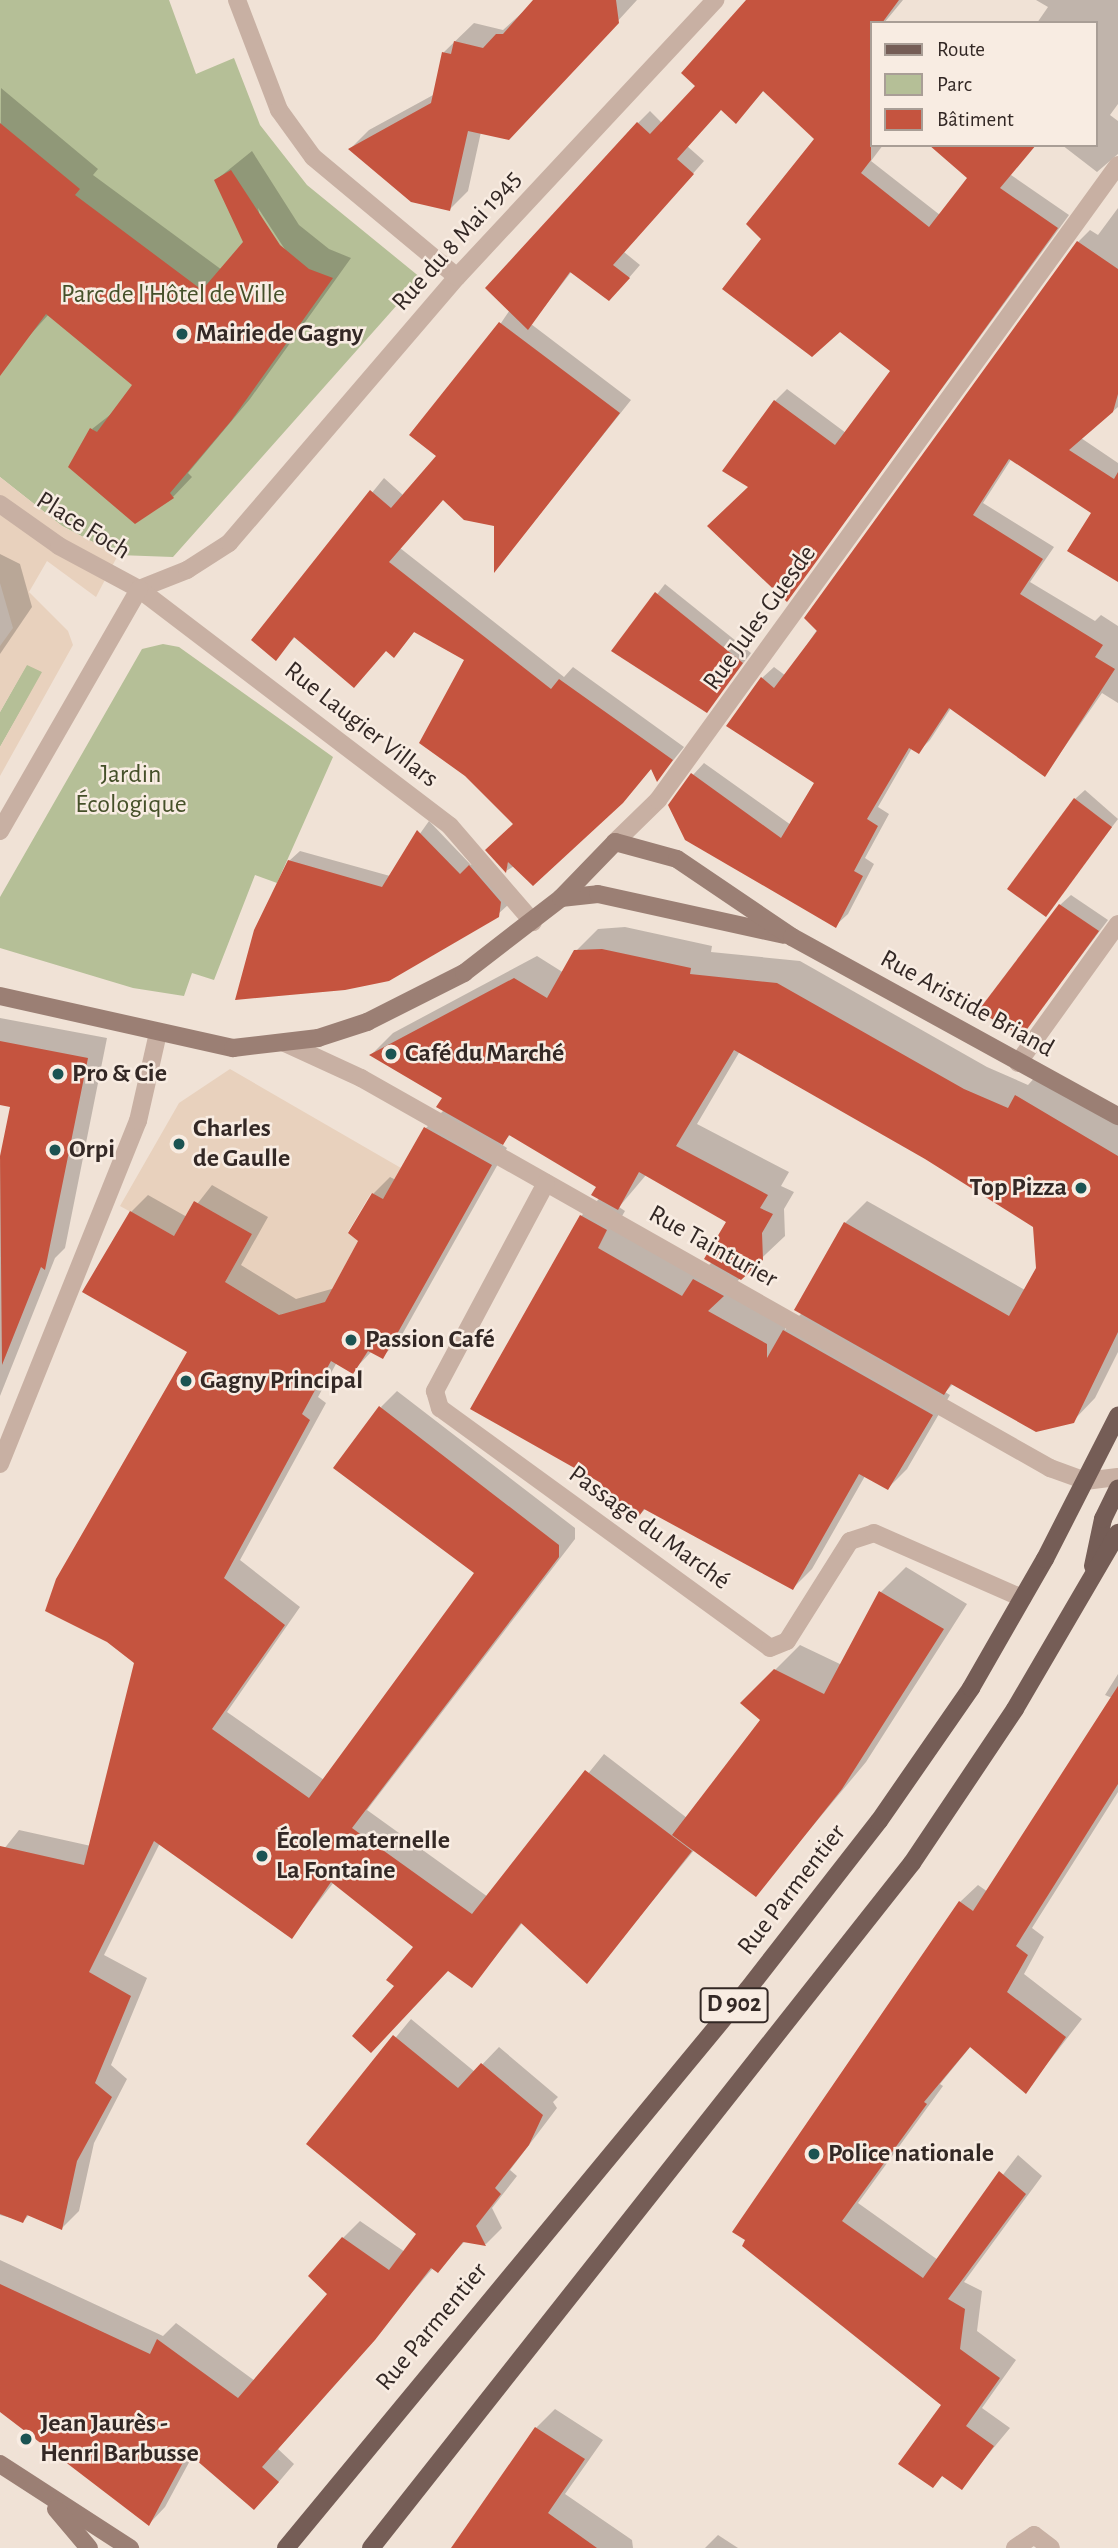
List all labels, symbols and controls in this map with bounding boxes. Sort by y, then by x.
legend [870,21,1097,147]
text: Route [937,39,985,60]
text: Parc [937,74,972,95]
text: Bâtiment [937,109,1014,130]
street label: Rue du 8 Mai 1945 [386,164,528,318]
park label: Parc de l'Hôtel de Ville [61,279,285,311]
place label: Mairie de Gagny [196,318,363,350]
marker: Mairie de Gagny [174,326,190,342]
street label: Place Foch [30,485,136,567]
street label: Rue Jules Guesde [697,539,823,697]
street label: Rue Laugier Villars [278,655,444,795]
park label: Jardin Écologique [75,759,187,820]
street label: Rue Aristide Briand [875,943,1059,1065]
place label: Café du Marché [405,1038,564,1070]
marker: Café du Marché [383,1046,399,1062]
place label: Pro & Cie [72,1058,167,1090]
marker: Pro & Cie [50,1066,66,1082]
place label: Charles de Gaulle [193,1113,290,1174]
place label: Orpi [69,1134,115,1166]
marker: Charles de Gaulle [171,1136,187,1152]
marker: Orpi [47,1142,63,1158]
place label: Top Pizza [970,1172,1067,1204]
marker: Top Pizza [1073,1180,1089,1196]
street label: Rue Tainturier [643,1199,783,1295]
place label: Passion Café [365,1324,495,1356]
marker: Passion Café [343,1332,359,1348]
place label: Gagny Principal [200,1365,363,1397]
marker: Gagny Principal [178,1373,194,1389]
street label: Passage du Marché [562,1459,736,1597]
street label: Rue Parmentier [731,1818,853,1962]
place label: École maternelle La Fontaine [276,1825,450,1886]
marker: École maternelle La Fontaine [254,1848,270,1864]
road number: D 902 [699,1984,769,2026]
place label: Police nationale [828,2138,994,2170]
marker: Police nationale [806,2146,822,2162]
street label: Rue Parmentier [369,2257,495,2397]
place label: Jean Jaurès - Henri Barbusse [40,2408,199,2470]
marker: Jean Jaurès - Henri Barbusse [18,2431,34,2447]

